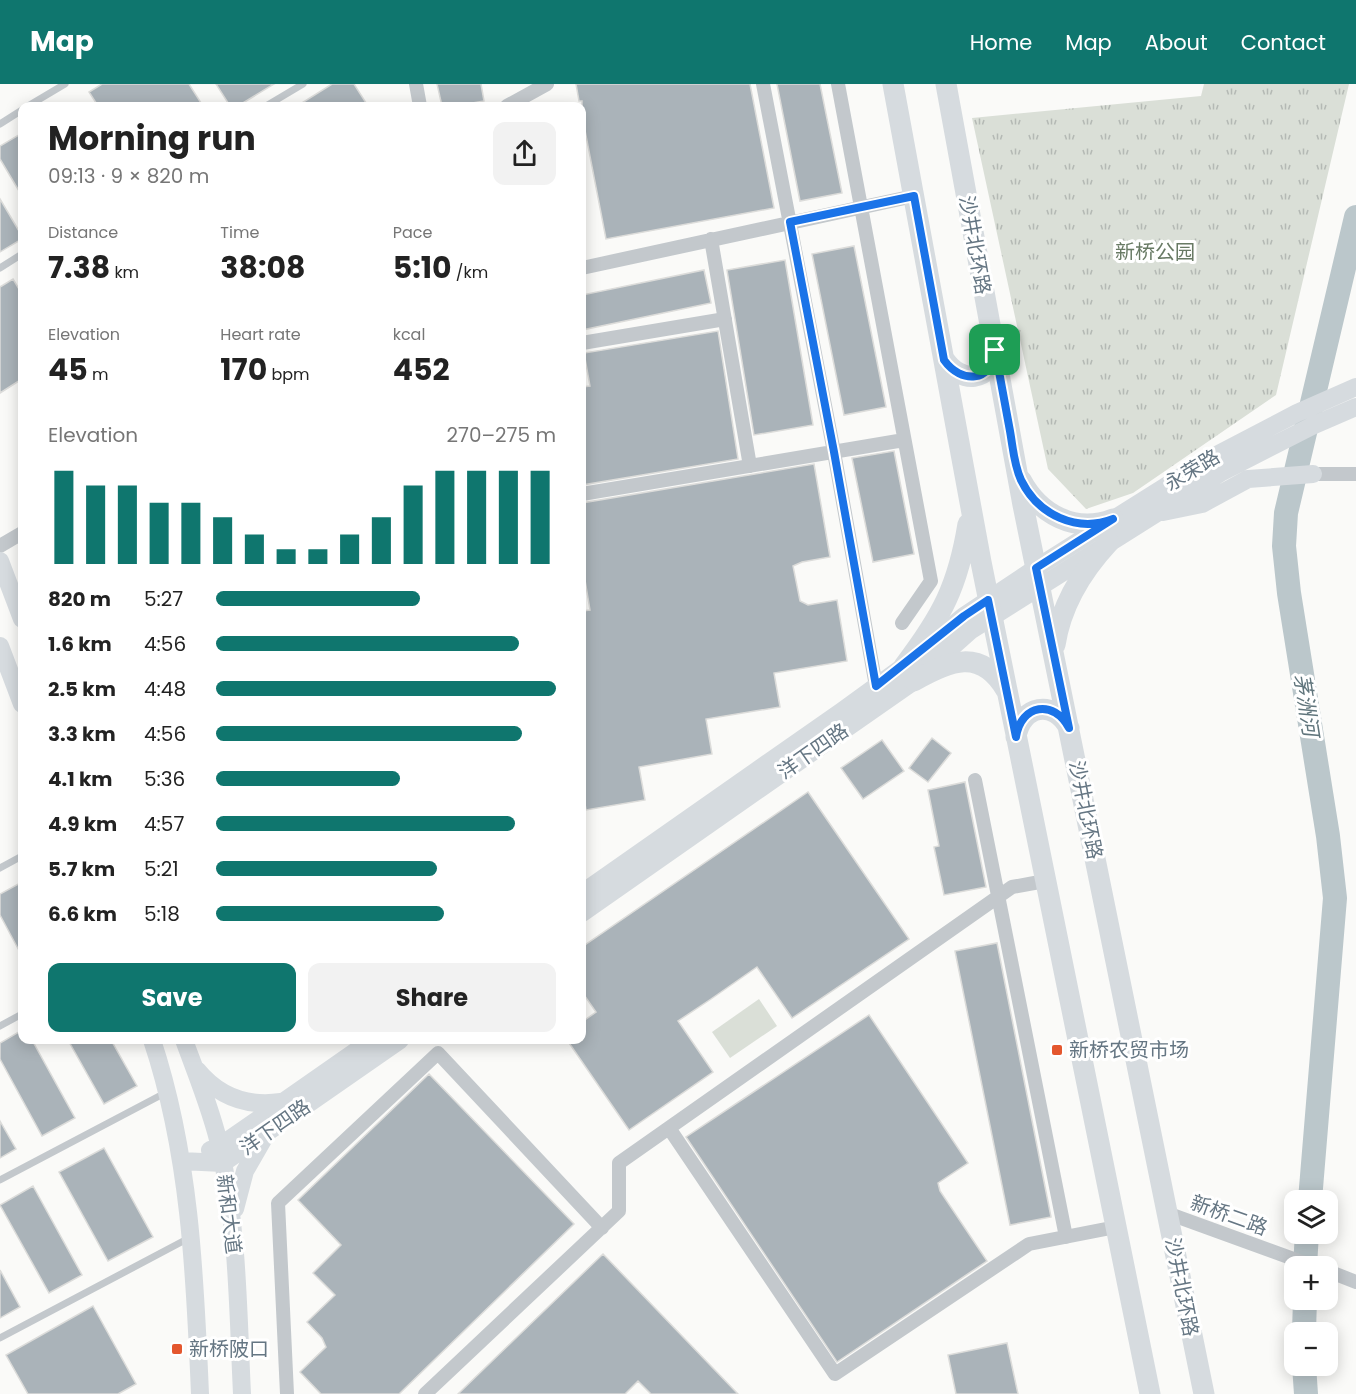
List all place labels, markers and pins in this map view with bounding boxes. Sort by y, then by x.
pin [969,324,1020,375]
place label: 新桥农贸市场 [1069,1036,1189,1064]
marker: 新桥农贸市场 [1050,1043,1064,1057]
place label: 新桥陂口 [189,1335,269,1363]
marker: 新桥陂口 [170,1342,184,1356]

